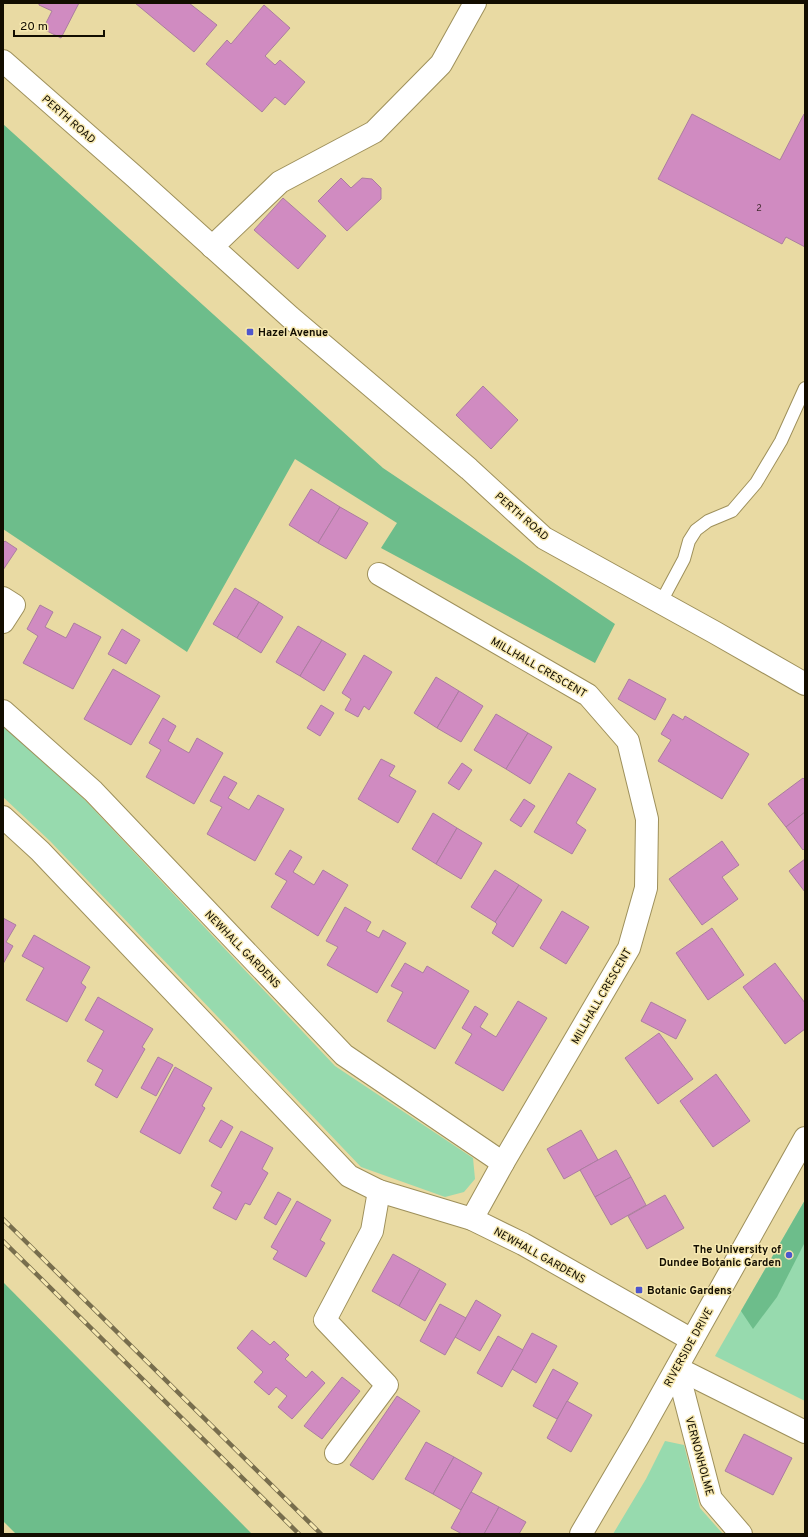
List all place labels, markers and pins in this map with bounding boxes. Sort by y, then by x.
place label: Hazel Avenue [258,326,328,340]
marker: Hazel Avenue [245,327,255,337]
place label: The University of Dundee Botanic Garden [659,1243,781,1270]
marker: The University of Dundee Botanic Garden [784,1250,794,1260]
place label: Botanic Gardens [647,1284,732,1298]
marker: Botanic Gardens [634,1285,644,1295]

